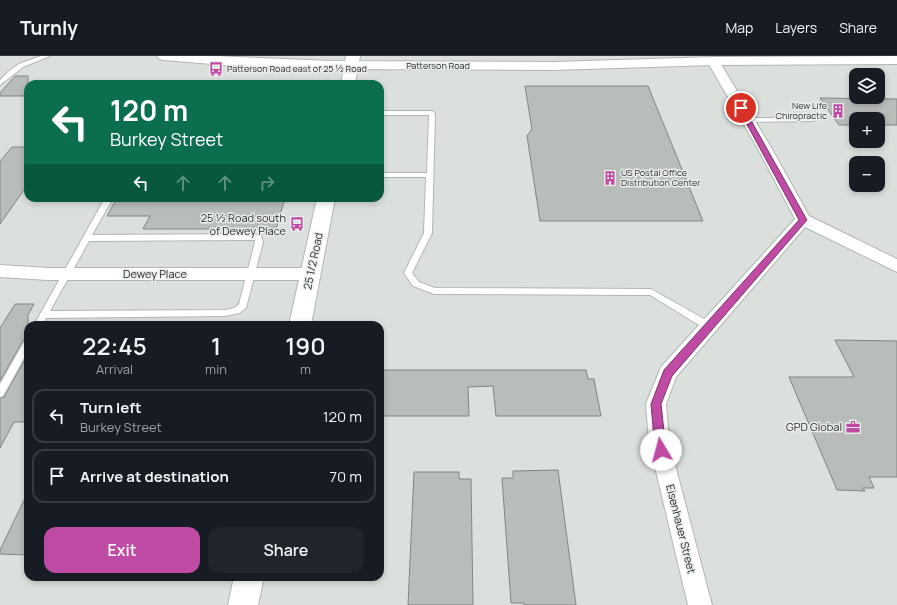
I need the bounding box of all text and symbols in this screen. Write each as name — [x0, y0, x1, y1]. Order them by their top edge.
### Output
text: Turnly — [20, 15, 78, 41]
text: Map — [725, 18, 753, 37]
text: Layers — [775, 18, 817, 37]
text: Share — [839, 18, 877, 37]
street label: Patterson Road — [406, 59, 470, 72]
bus stop icon: Patterson Road east of 25 ½ Road — [208, 61, 224, 77]
place label: Patterson Road east of 25 ½ Road — [227, 62, 367, 75]
map controls — [849, 68, 885, 192]
button: layers — [849, 68, 885, 104]
text: 120 m — [110, 91, 188, 129]
pin — [724, 91, 758, 125]
icon: left — [44, 96, 96, 148]
icon: arrive — [730, 97, 752, 119]
place label: New Life Chiropractic — [776, 99, 827, 122]
building icon: New Life Chiropractic — [830, 103, 846, 119]
button: + — [849, 112, 885, 148]
text: Burkey Street — [110, 127, 223, 151]
button: − — [849, 156, 885, 192]
place label: US Postal Office Distribution Center — [621, 166, 701, 189]
building icon: US Postal Office Distribution Center — [602, 170, 618, 186]
icon: left — [130, 172, 152, 194]
icon: ahead — [172, 172, 194, 194]
icon: ahead — [214, 172, 236, 194]
icon: right — [256, 172, 278, 194]
place label: 25 ½ Road south of Dewey Place — [201, 210, 287, 238]
bus stop icon: 25 ½ Road south of Dewey Place — [289, 216, 305, 232]
street label: 25 1/2 Road — [299, 231, 326, 291]
street label: Dewey Place — [123, 266, 187, 281]
text: 22:45 — [82, 329, 147, 362]
text: 1 — [211, 329, 221, 362]
text: 190 — [285, 329, 326, 362]
text: Arrival — [96, 360, 133, 378]
text: min — [205, 360, 227, 378]
text: m — [300, 360, 311, 378]
text: Turn left — [80, 397, 142, 418]
icon: left — [46, 405, 68, 427]
text: 120 m — [323, 406, 362, 427]
text: Burkey Street — [80, 418, 162, 436]
place label: GPD Global — [786, 419, 842, 434]
office icon: GPD Global — [845, 419, 861, 435]
position arrow — [640, 429, 682, 471]
icon: arrive — [46, 465, 68, 487]
text: Arrive at destination — [80, 466, 229, 487]
text: 70 m — [330, 466, 362, 487]
street label: Eisenhauer Street — [663, 483, 700, 575]
button: Exit — [44, 527, 200, 573]
button: Share — [208, 527, 364, 573]

